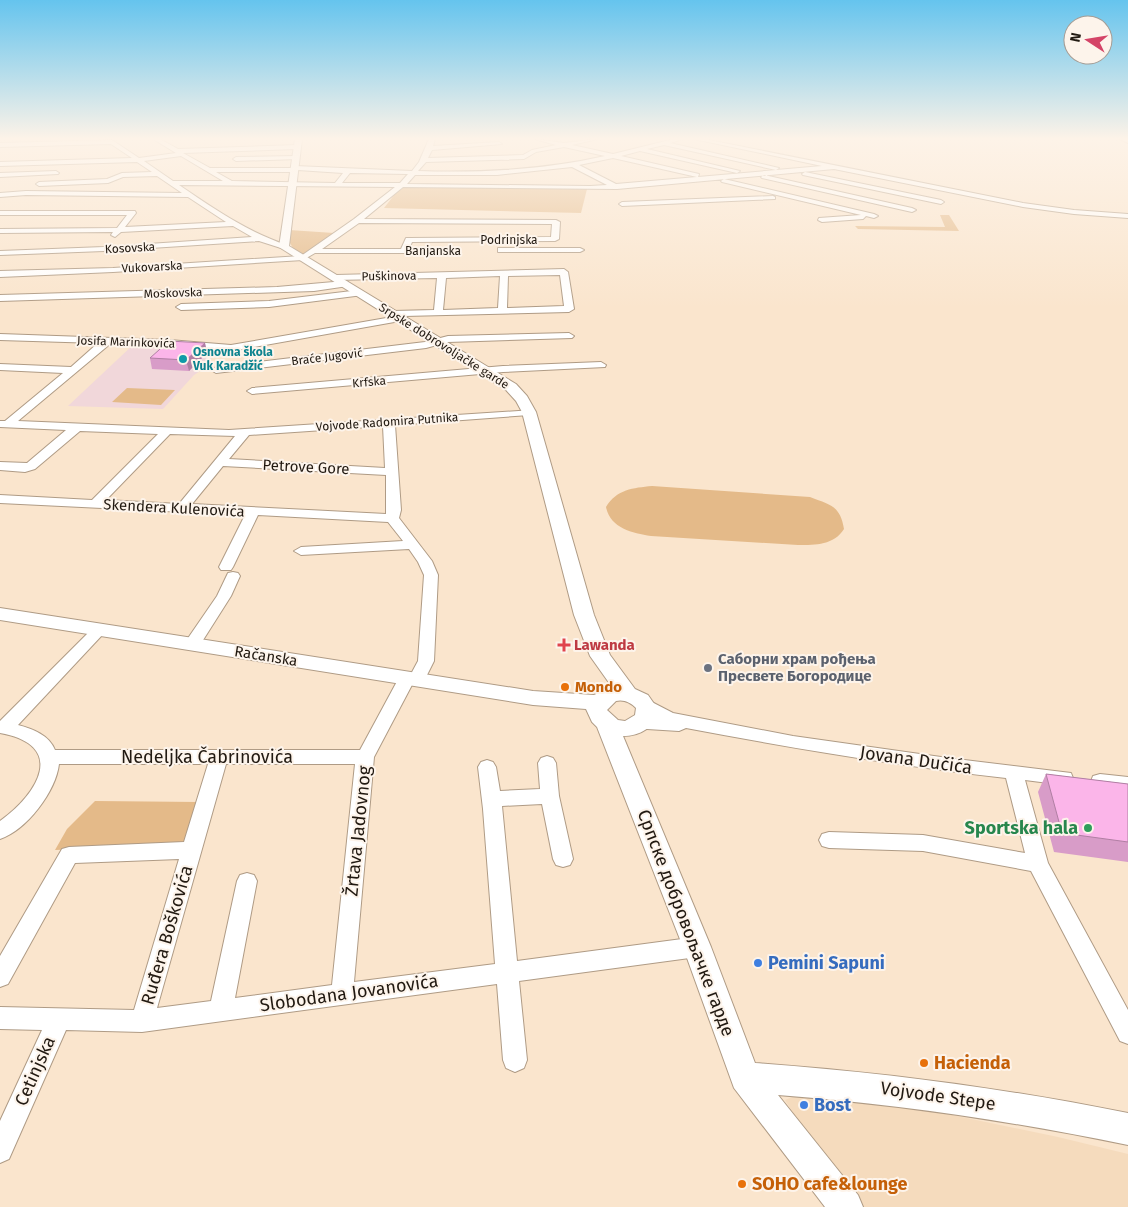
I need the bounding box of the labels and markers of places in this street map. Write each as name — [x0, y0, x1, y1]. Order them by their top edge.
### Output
place label: Osnovna škola Vuk Karadžić — [192, 345, 273, 373]
marker: Osnovna škola Vuk Karadžić — [177, 353, 189, 365]
place label: Lawanda — [574, 636, 635, 654]
marker: Lawanda — [558, 639, 570, 651]
place label: Саборни храм рођења Пресвете Богородице — [718, 650, 876, 685]
marker: Саборни храм рођења Пресвете Богородице — [702, 662, 714, 674]
place label: Mondo — [575, 678, 622, 696]
marker: Mondo — [559, 681, 571, 693]
place label: Sportska hala — [965, 817, 1078, 839]
marker: Sportska hala — [1082, 822, 1094, 834]
place label: Pemini Sapuni — [768, 952, 885, 974]
marker: Pemini Sapuni — [752, 957, 764, 969]
place label: Hacienda — [934, 1052, 1011, 1074]
marker: Hacienda — [918, 1057, 930, 1069]
place label: Bost — [814, 1094, 852, 1116]
marker: Bost — [798, 1099, 810, 1111]
place label: SOHO cafe&lounge — [752, 1173, 908, 1195]
marker: SOHO cafe&lounge — [736, 1178, 748, 1190]

